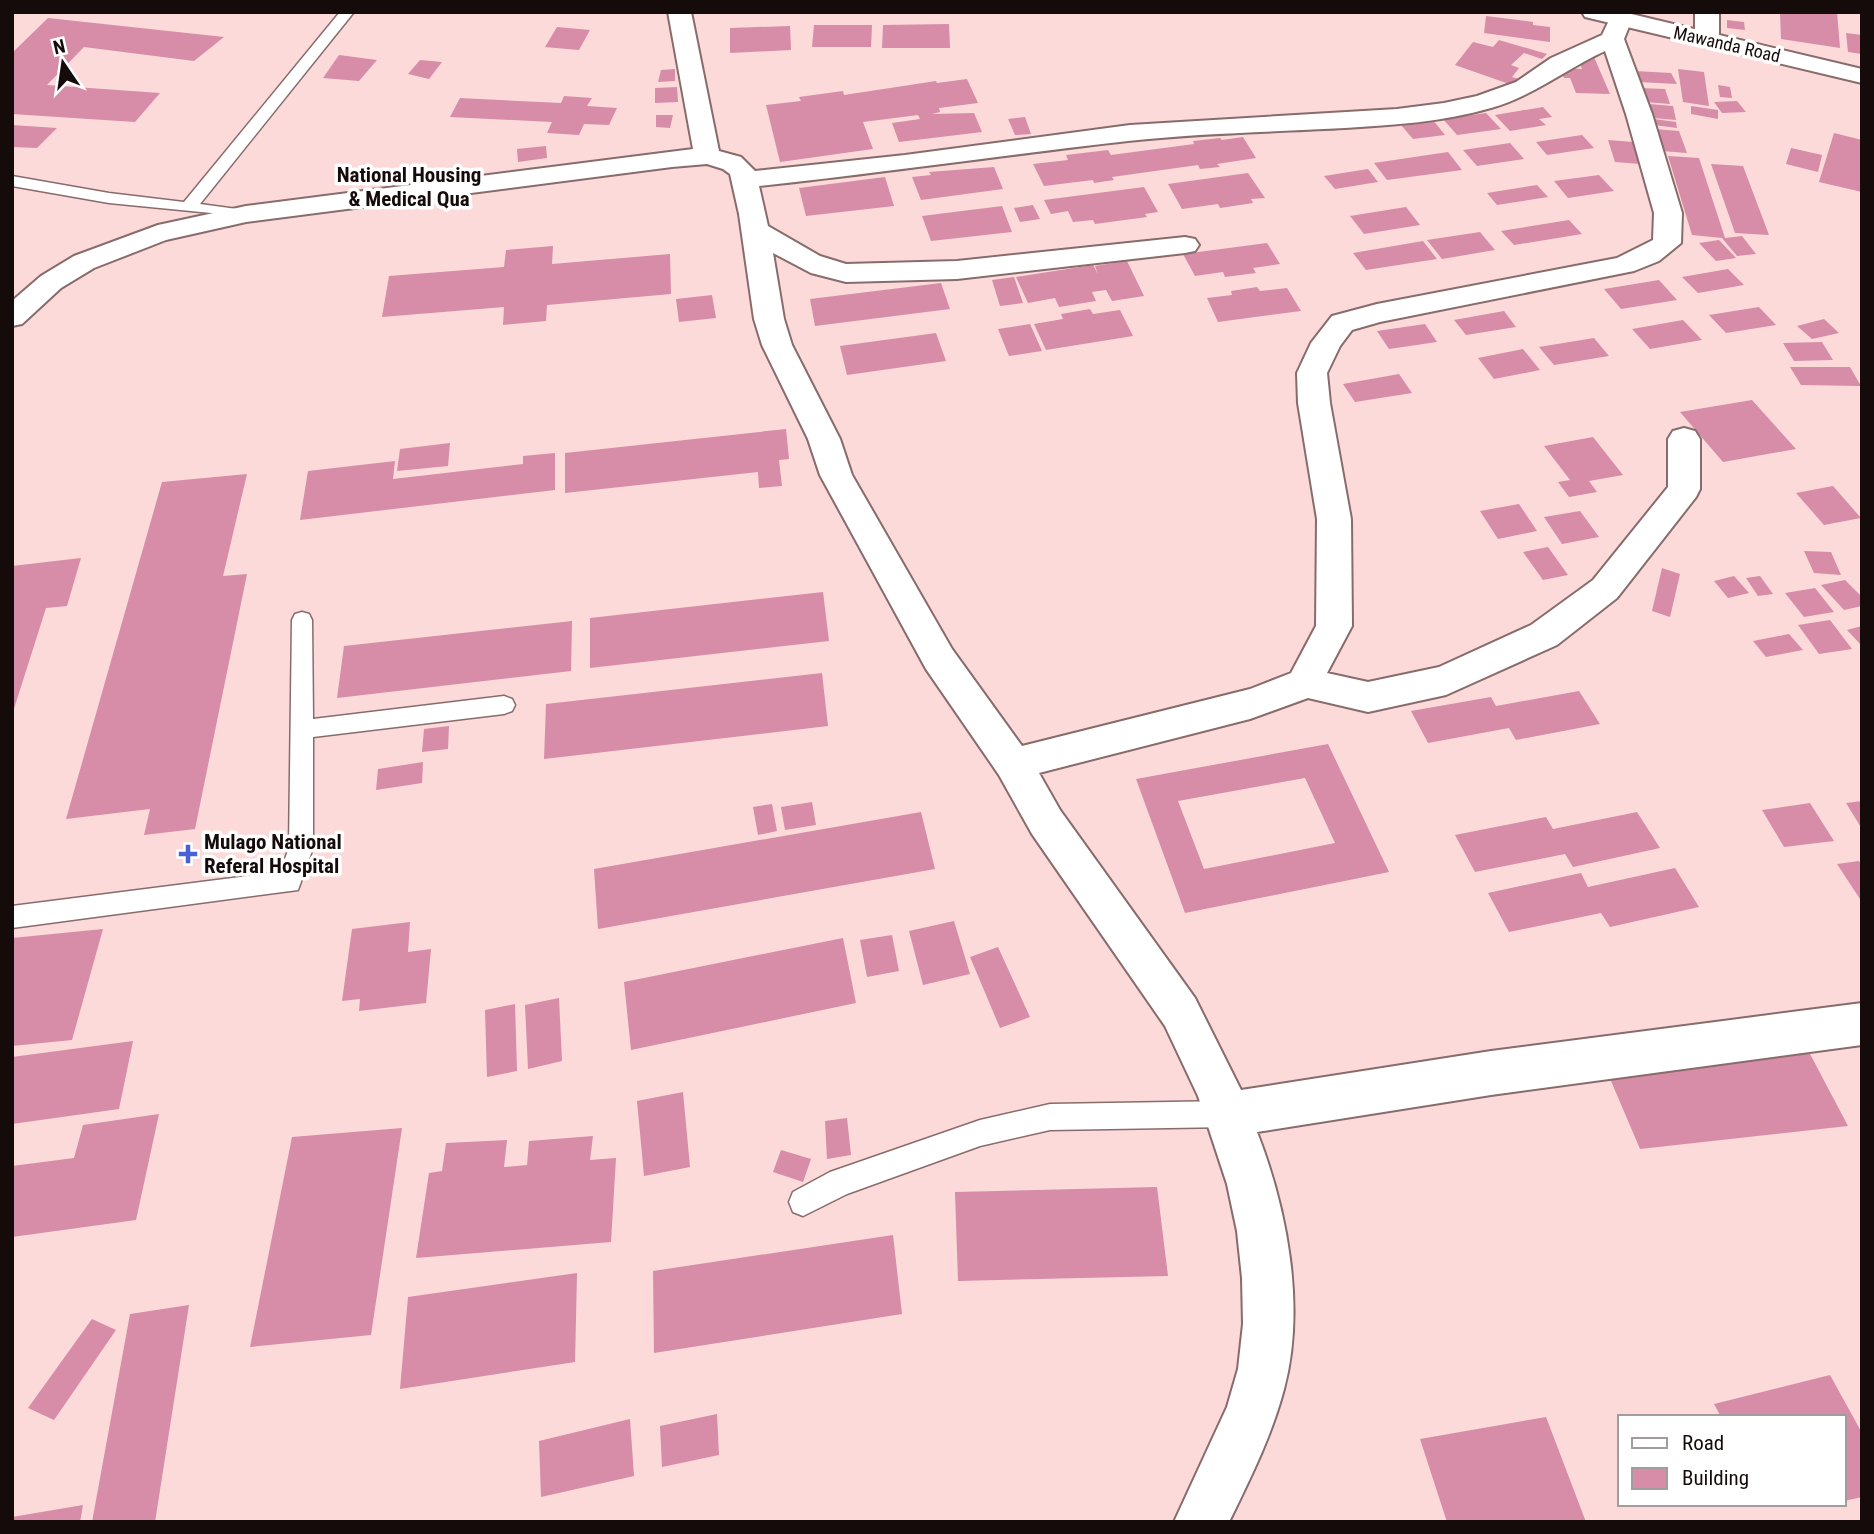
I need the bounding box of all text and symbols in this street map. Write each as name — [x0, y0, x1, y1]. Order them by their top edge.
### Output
street label: Mawanda Road — [1671, 21, 1783, 67]
north arrow — [28, 28, 98, 98]
text: N — [51, 34, 68, 59]
district label: National Housing & Medical Qua — [337, 163, 481, 211]
place label: Mulago National Referal Hospital — [204, 830, 342, 878]
marker: Mulago National Referal Hospital — [178, 844, 198, 864]
legend — [1618, 1415, 1846, 1506]
text: Road — [1682, 1431, 1724, 1455]
text: Building — [1682, 1466, 1749, 1490]

